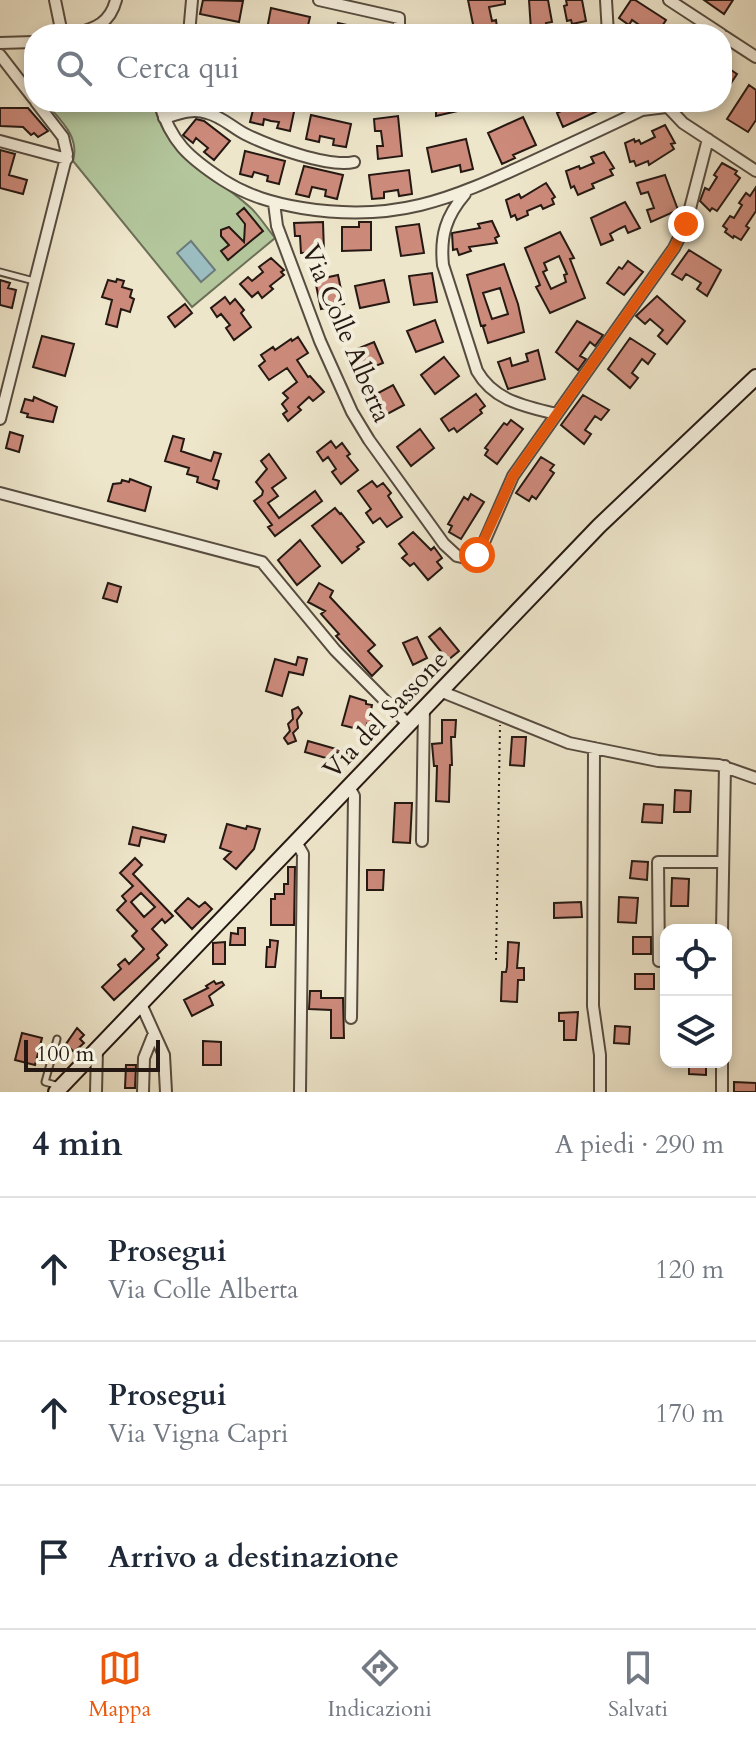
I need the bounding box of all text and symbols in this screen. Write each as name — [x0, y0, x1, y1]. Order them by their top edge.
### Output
search box — [24, 24, 732, 112]
icon: search — [52, 46, 96, 90]
text: Cerca qui — [116, 48, 239, 89]
route end — [668, 206, 704, 242]
street label: Via Colle Alberta — [293, 239, 400, 428]
route start — [459, 537, 495, 573]
street label: Via del Sassone — [315, 642, 456, 786]
map controls — [660, 924, 732, 1068]
button: locate — [660, 924, 732, 996]
button: layers — [660, 996, 732, 1068]
scale bar — [24, 1036, 160, 1072]
text: 100 m — [36, 1039, 94, 1069]
text: 4 min — [32, 1121, 123, 1167]
text: A piedi · 290 m — [555, 1127, 724, 1162]
text: Prosegui — [108, 1231, 227, 1272]
icon: ahead — [32, 1247, 76, 1291]
text: 120 m — [655, 1252, 724, 1287]
text: Via Colle Alberta — [108, 1272, 298, 1307]
text: Prosegui — [108, 1375, 227, 1416]
icon: ahead — [32, 1391, 76, 1435]
text: 170 m — [655, 1396, 724, 1431]
text: Via Vigna Capri — [108, 1416, 288, 1451]
icon: arrive — [32, 1535, 76, 1579]
text: Arrivo a destinazione — [108, 1537, 399, 1578]
tab: Mappa — [88, 1646, 151, 1724]
tab: Indicazioni — [328, 1646, 432, 1724]
tab: Salvati — [608, 1646, 668, 1724]

